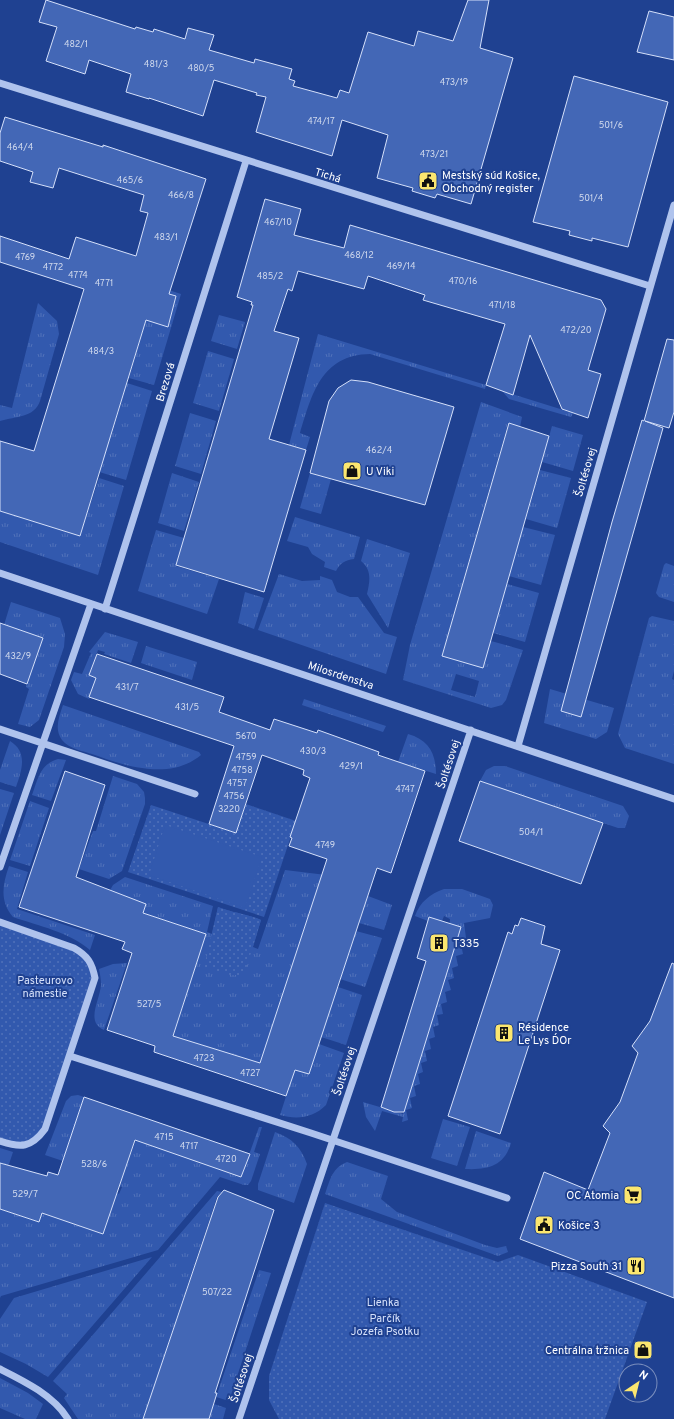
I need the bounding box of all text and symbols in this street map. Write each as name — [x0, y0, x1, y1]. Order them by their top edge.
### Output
house number: 482/1 — [64, 39, 88, 50]
house number: 481/3 — [144, 59, 168, 70]
house number: 480/5 — [188, 63, 214, 74]
house number: 473/19 — [440, 77, 468, 88]
house number: 474/17 — [307, 116, 335, 127]
house number: 501/6 — [599, 120, 623, 131]
house number: 464/4 — [7, 142, 34, 153]
house number: 473/21 — [420, 149, 448, 160]
street label: Tichá — [313, 165, 343, 187]
place label: Mestský súd Košice, Obchodný register — [442, 169, 541, 196]
public building icon: Mestský súd Košice, Obchodný register — [417, 170, 439, 192]
house number: 465/6 — [117, 175, 143, 186]
house number: 466/8 — [168, 190, 194, 201]
house number: 501/4 — [579, 193, 604, 204]
house number: 467/10 — [264, 217, 292, 228]
house number: 483/1 — [154, 232, 178, 243]
house number: 468/12 — [344, 250, 374, 261]
house number: 4769 — [15, 252, 35, 263]
house number: 469/14 — [386, 261, 416, 272]
house number: 4772 — [43, 262, 63, 273]
house number: 4774 — [68, 270, 88, 281]
house number: 485/2 — [257, 271, 283, 282]
house number: 470/16 — [449, 276, 477, 287]
house number: 4771 — [95, 278, 113, 289]
house number: 471/18 — [489, 300, 515, 311]
house number: 472/20 — [560, 325, 592, 336]
house number: 484/3 — [88, 346, 114, 357]
street label: Brezová — [153, 361, 179, 403]
house number: 462/4 — [366, 445, 393, 456]
street label: Šoltésovej — [571, 446, 600, 499]
shop icon: U Viki — [341, 460, 363, 482]
place label: U Viki — [366, 465, 394, 479]
house number: 432/9 — [5, 651, 31, 662]
street label: Milosrdenstva — [306, 659, 376, 693]
house number: 431/7 — [115, 682, 139, 693]
house number: 431/5 — [175, 702, 199, 713]
house number: 5670 — [236, 731, 257, 742]
street label: Šoltésovej — [433, 738, 463, 791]
house number: 430/3 — [300, 746, 326, 757]
house number: 4759 — [235, 752, 257, 763]
house number: 429/1 — [339, 761, 363, 772]
house number: 4758 — [231, 765, 253, 776]
house number: 4757 — [227, 778, 247, 789]
house number: 4747 — [395, 784, 415, 795]
house number: 4756 — [223, 791, 245, 802]
house number: 3220 — [218, 804, 240, 815]
house number: 504/1 — [519, 827, 543, 838]
house number: 4749 — [315, 840, 335, 851]
building icon: T335 — [428, 932, 450, 954]
place label: T335 — [453, 937, 479, 951]
park label: Pasteurovo námestie — [17, 974, 73, 1001]
house number: 527/5 — [137, 999, 161, 1010]
place label: Résidence Le Lys D´Or — [518, 1021, 572, 1048]
building icon: Résidence Le Lys D´Or — [493, 1022, 515, 1044]
street label: Šoltésovej — [329, 1045, 359, 1098]
house number: 4723 — [194, 1053, 215, 1064]
house number: 4727 — [240, 1068, 260, 1079]
house number: 4715 — [154, 1132, 174, 1143]
house number: 4717 — [180, 1141, 198, 1152]
house number: 4720 — [215, 1154, 237, 1165]
house number: 528/6 — [81, 1159, 107, 1170]
supermarket icon: OC Atomia — [622, 1184, 644, 1206]
house number: 529/7 — [12, 1189, 38, 1200]
place label: OC Atomia — [566, 1189, 619, 1203]
public building icon: Košice 3 — [533, 1214, 555, 1236]
place label: Košice 3 — [558, 1219, 600, 1233]
restaurant icon: Pizza South 31 — [625, 1255, 647, 1277]
place label: Pizza South 31 — [551, 1260, 622, 1274]
house number: 507/22 — [202, 1287, 232, 1298]
park label: Lienka — [367, 1296, 399, 1310]
park label: Parčík Jozefa Psotku — [351, 1312, 419, 1339]
shop icon: Centrálna tržnica — [632, 1339, 654, 1361]
place label: Centrálna tržnica — [545, 1344, 629, 1358]
street label: Šoltésovej — [226, 1352, 256, 1405]
north arrow — [618, 1363, 658, 1403]
text: N — [636, 1368, 650, 1384]

